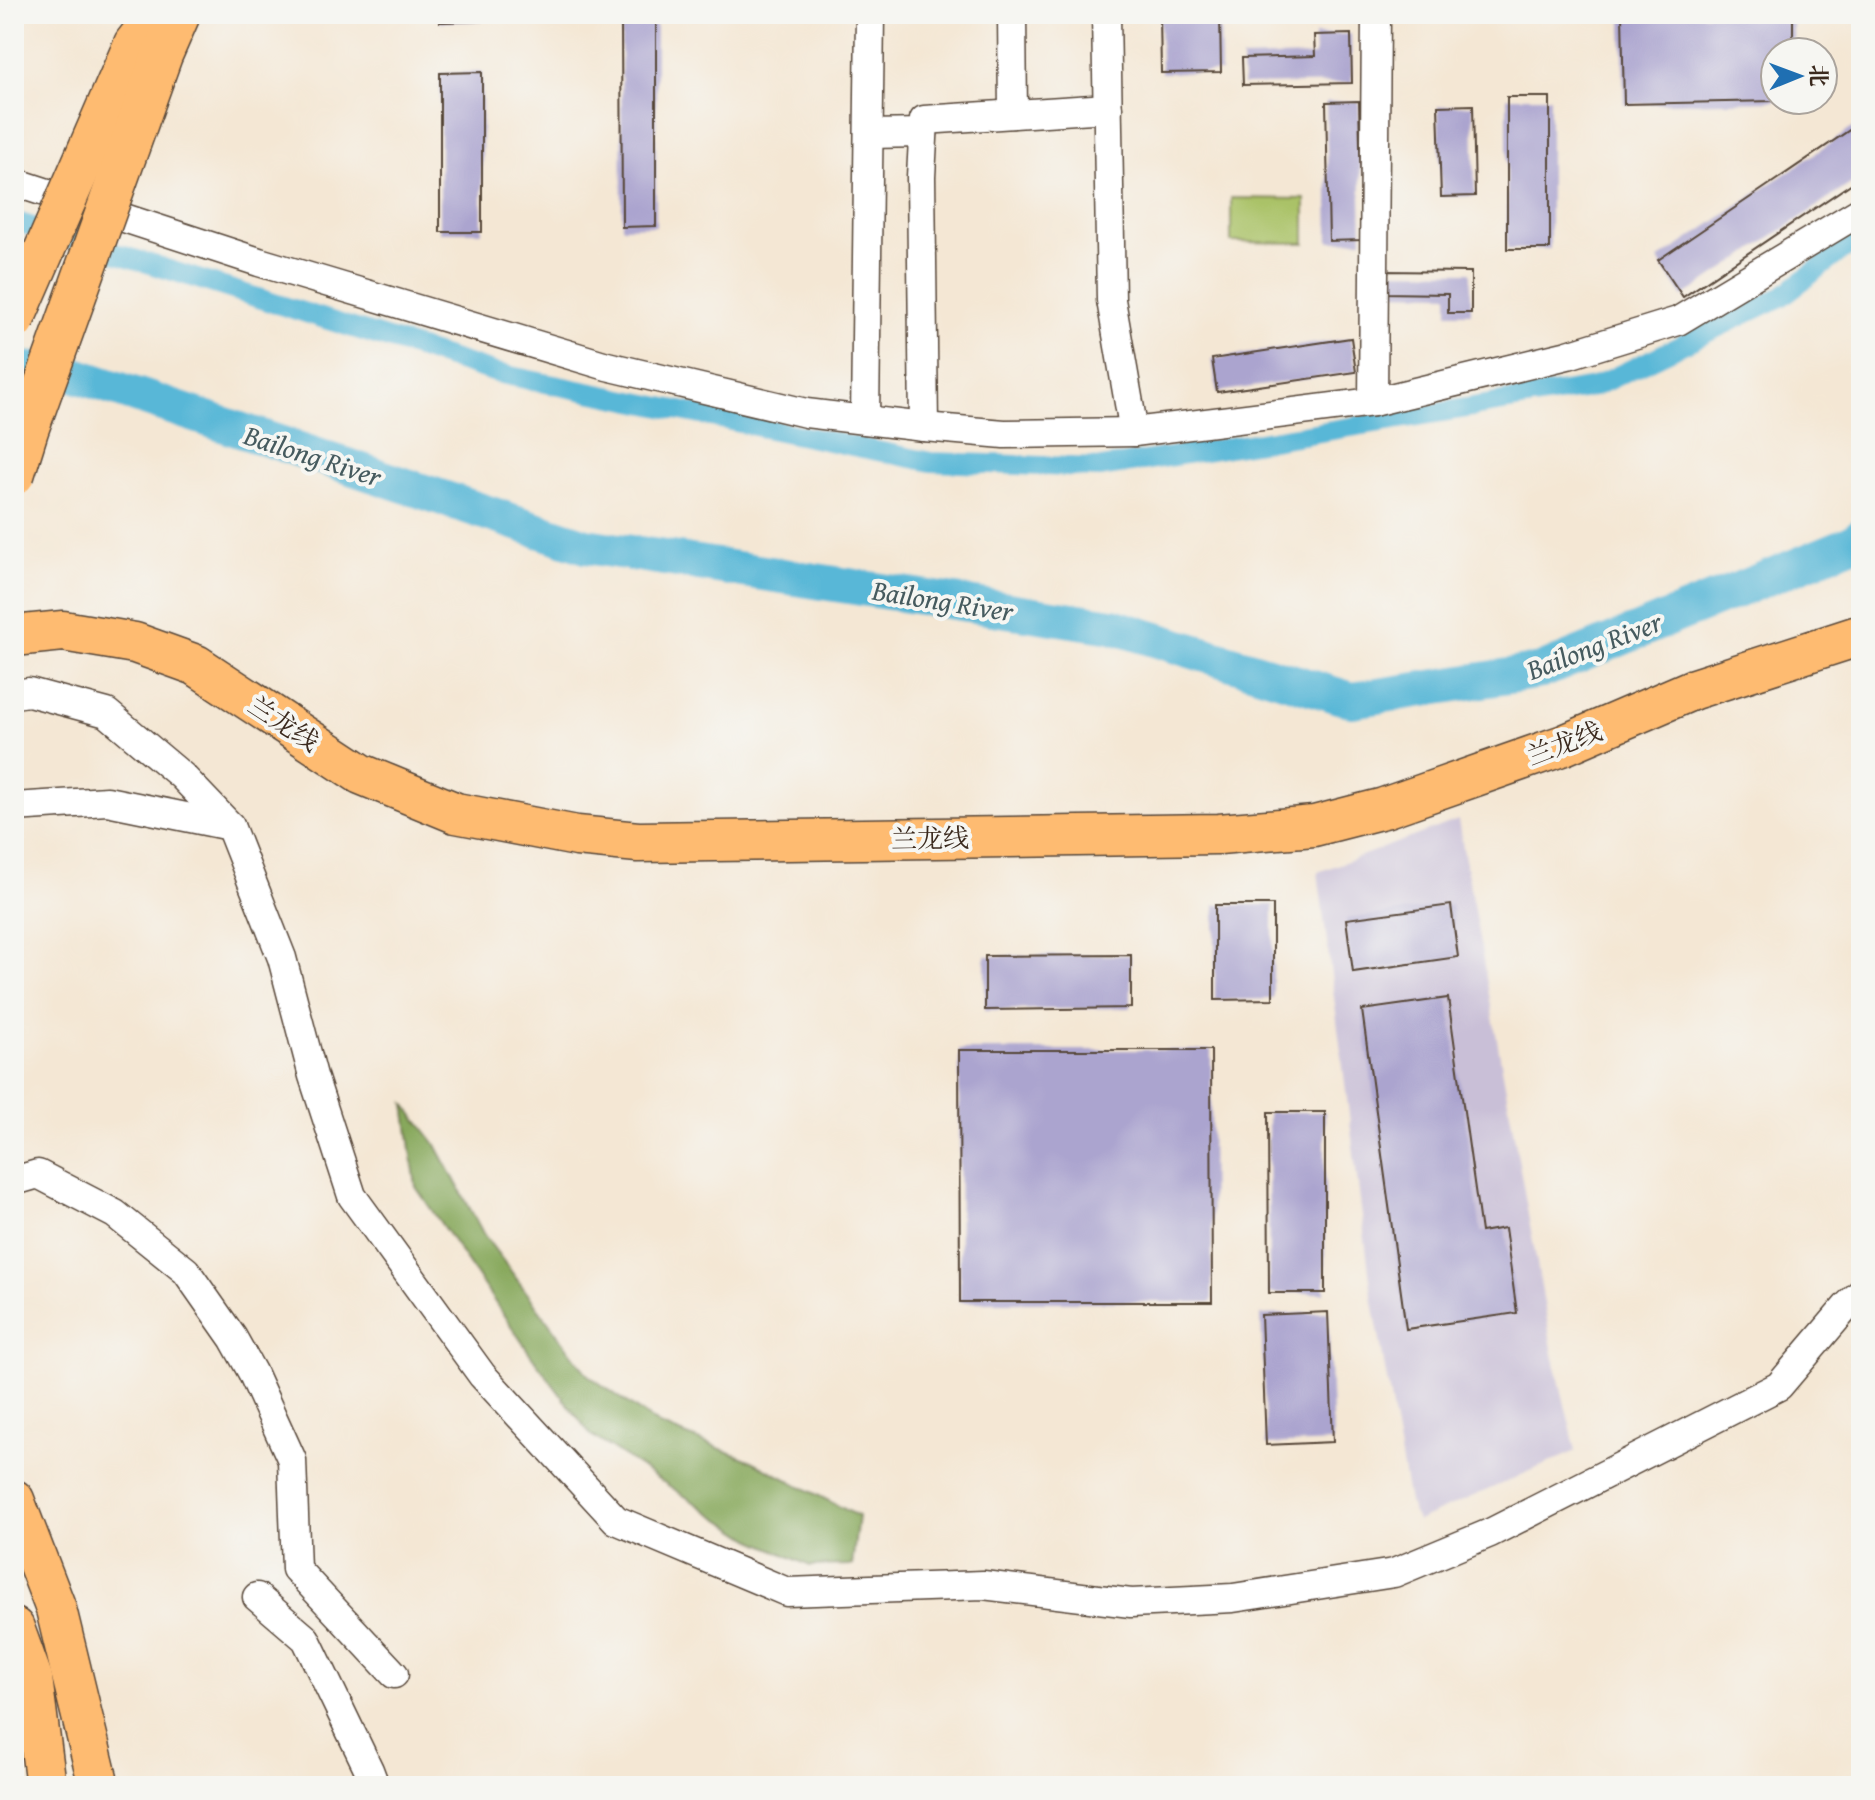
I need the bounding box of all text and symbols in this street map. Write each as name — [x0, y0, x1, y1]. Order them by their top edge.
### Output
north arrow — [1759, 36, 1839, 116]
text: 北 — [1803, 64, 1835, 87]
water label: Bailong River — [238, 413, 388, 497]
water label: Bailong River — [869, 568, 1018, 632]
water label: Bailong River — [1519, 600, 1669, 690]
street label: 兰龙线 — [241, 685, 327, 761]
street label: 兰龙线 — [1521, 711, 1607, 775]
street label: 兰龙线 — [891, 818, 969, 858]

